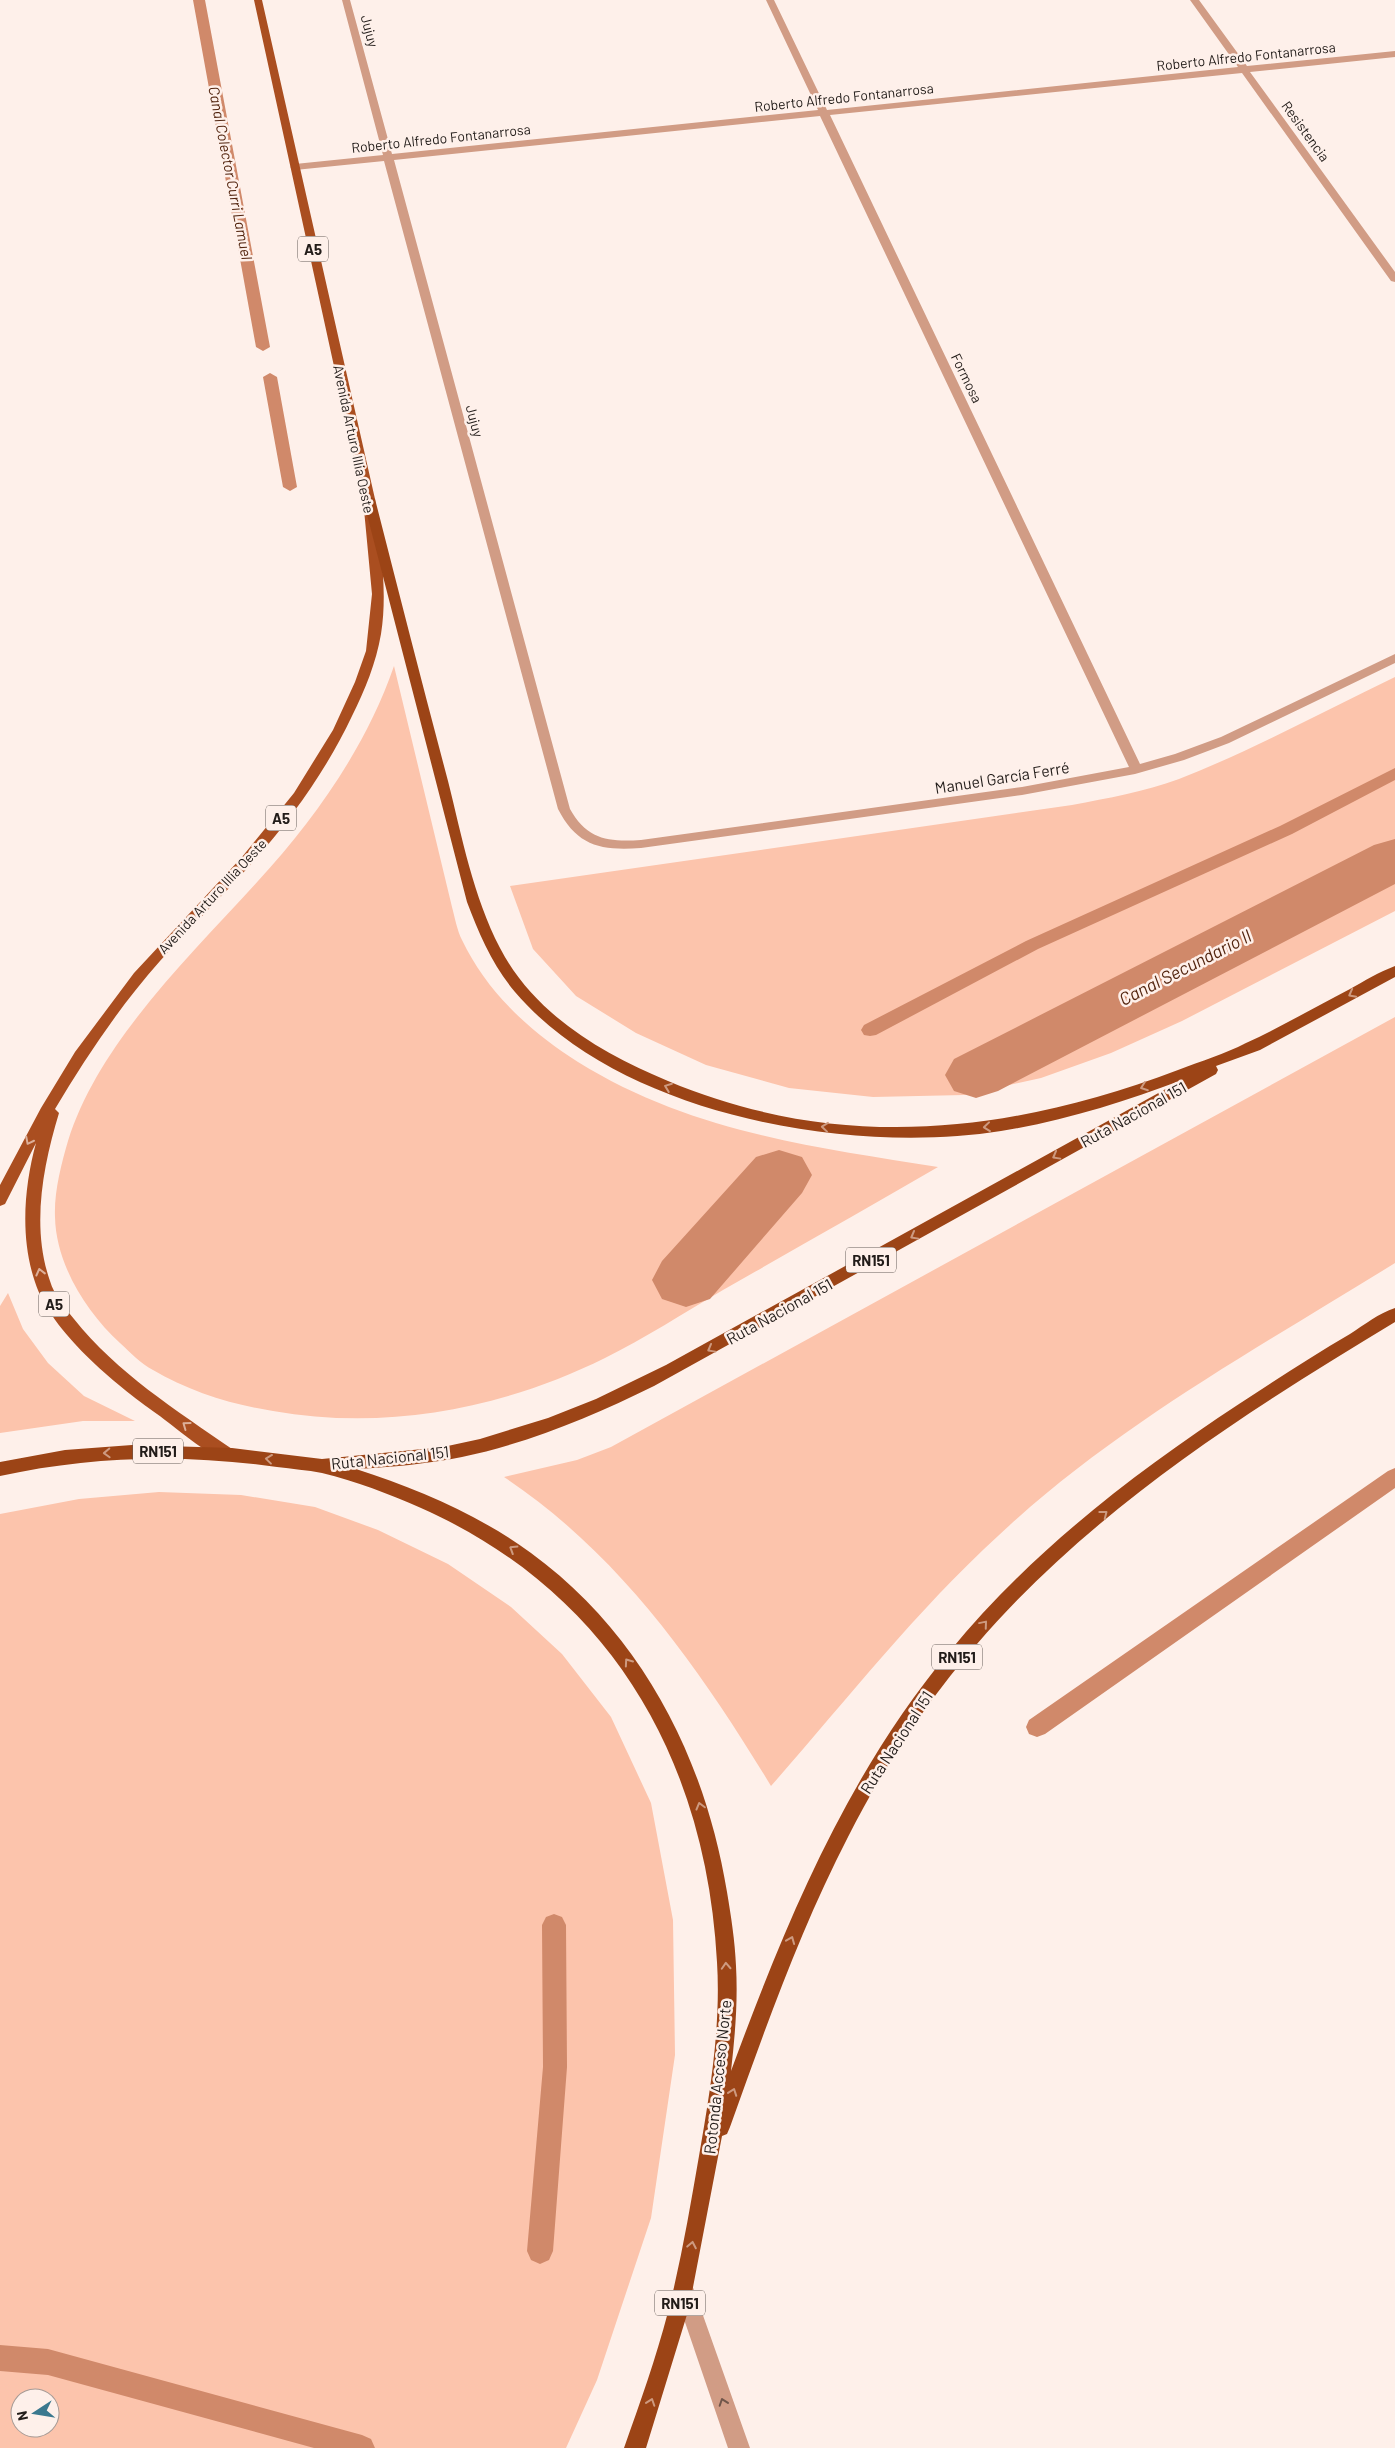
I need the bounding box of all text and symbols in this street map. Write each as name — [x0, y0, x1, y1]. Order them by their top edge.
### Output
street label: Jujuy — [358, 13, 383, 50]
street label: Roberto Alfredo Fontanarrosa — [1156, 38, 1336, 74]
street label: Roberto Alfredo Fontanarrosa — [754, 79, 934, 115]
water label: Canal Colector Curri Lamuel — [205, 85, 257, 262]
street label: Resistencia — [1278, 97, 1334, 165]
street label: Roberto Alfredo Fontanarrosa — [351, 120, 531, 156]
road number: A5 — [298, 236, 328, 262]
street label: Formosa — [948, 350, 986, 406]
street label: Avenida Arturo Illia Oeste — [330, 363, 378, 515]
street label: Jujuy — [463, 403, 488, 440]
street label: Manuel García Ferré — [933, 757, 1071, 797]
road number: A5 — [266, 806, 296, 830]
street label: Avenida Arturo Illia Oeste — [154, 835, 270, 957]
water label: Canal Secundario II — [1115, 924, 1255, 1010]
one-way arrow — [1348, 988, 1357, 998]
street label: Ruta Nacional 151 — [1077, 1077, 1189, 1151]
one-way arrow — [1140, 1081, 1148, 1091]
one-way arrow — [664, 1083, 673, 1094]
one-way arrow — [820, 1122, 828, 1133]
one-way arrow — [982, 1122, 990, 1133]
one-way arrow — [25, 1135, 35, 1144]
one-way arrow — [1053, 1150, 1062, 1160]
one-way arrow — [911, 1229, 920, 1239]
road number: RN151 — [846, 1248, 896, 1272]
one-way arrow — [35, 1268, 46, 1277]
street label: Ruta Nacional 151 — [723, 1274, 835, 1348]
road number: A5 — [39, 1292, 69, 1316]
one-way arrow — [708, 1342, 717, 1352]
one-way arrow — [182, 1422, 192, 1431]
road number: RN151 — [133, 1438, 183, 1464]
street label: Ruta Nacional 151 — [330, 1441, 450, 1473]
one-way arrow — [103, 1448, 111, 1459]
one-way arrow — [265, 1454, 273, 1465]
one-way arrow — [1098, 1511, 1107, 1520]
one-way arrow — [509, 1545, 518, 1555]
one-way arrow — [979, 1621, 988, 1630]
road number: RN151 — [932, 1644, 982, 1670]
one-way arrow — [625, 1658, 634, 1667]
street label: Ruta Nacional 151 — [856, 1687, 936, 1797]
one-way arrow — [695, 1802, 706, 1811]
one-way arrow — [784, 1936, 795, 1945]
one-way arrow — [721, 1962, 732, 1970]
street label: Rotonda Acceso Norte — [699, 1999, 735, 2155]
one-way arrow — [727, 2088, 737, 2097]
one-way arrow — [687, 2241, 697, 2249]
road number: RN151 — [655, 2290, 705, 2316]
north arrow — [10, 2388, 60, 2438]
one-way arrow — [645, 2398, 655, 2407]
one-way arrow — [719, 2398, 729, 2407]
text: N — [13, 2409, 31, 2422]

